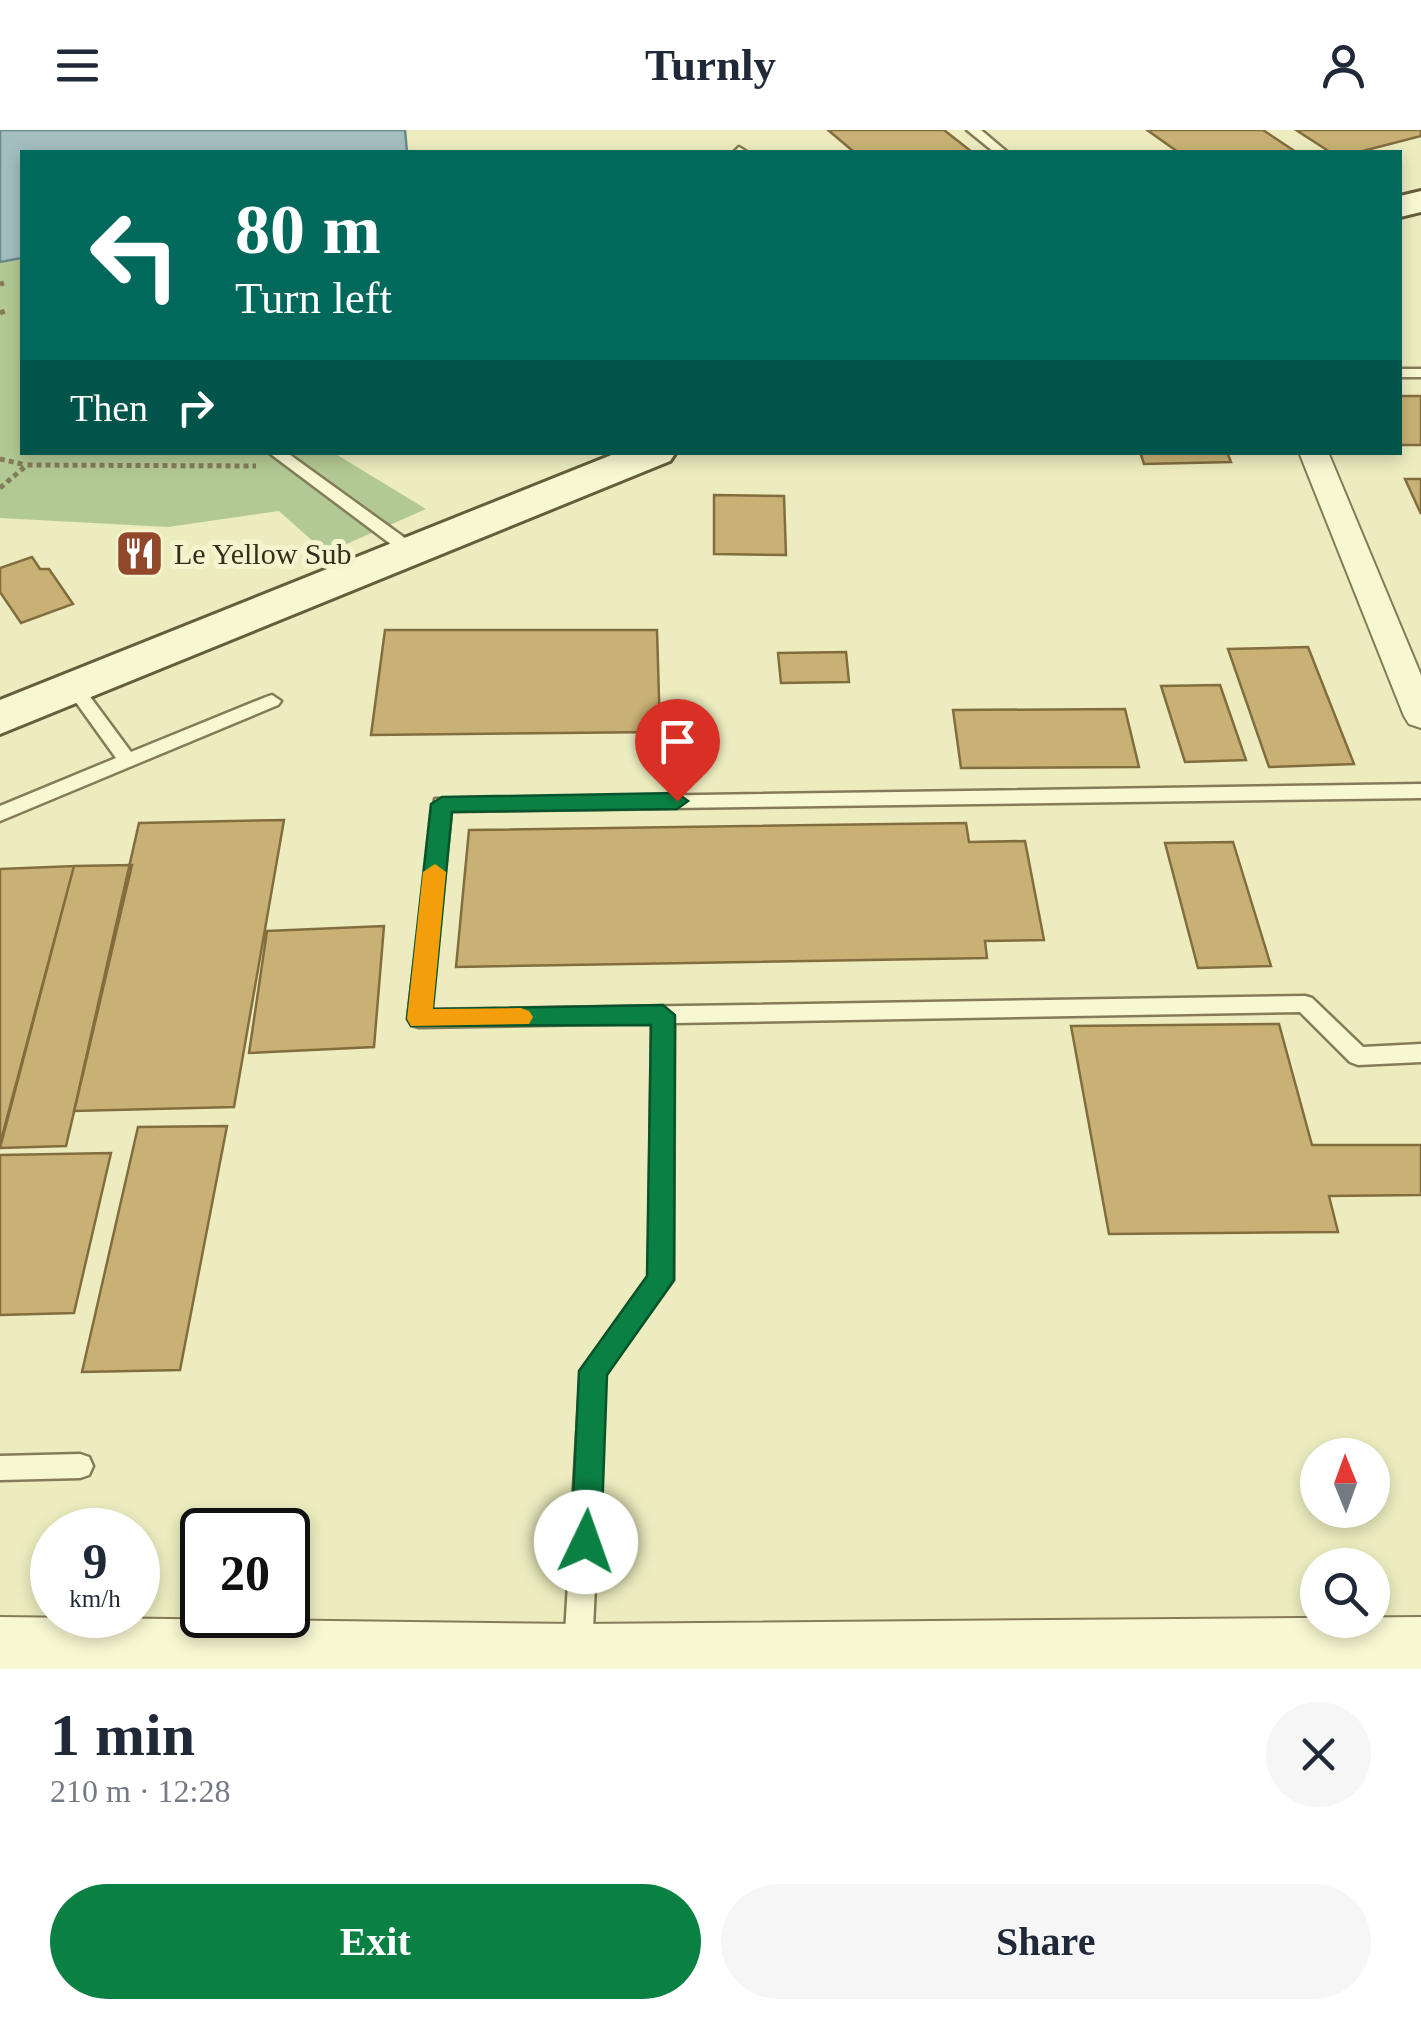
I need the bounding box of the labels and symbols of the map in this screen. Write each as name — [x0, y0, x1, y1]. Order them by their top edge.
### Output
restaurant icon: Le Yellow Sub — [113, 528, 165, 580]
place label: Le Yellow Sub — [174, 537, 352, 570]
pin — [635, 699, 720, 802]
north arrow — [1300, 1438, 1390, 1528]
position arrow — [534, 1490, 638, 1594]
speed limit sign: 20 — [180, 1508, 310, 1638]

